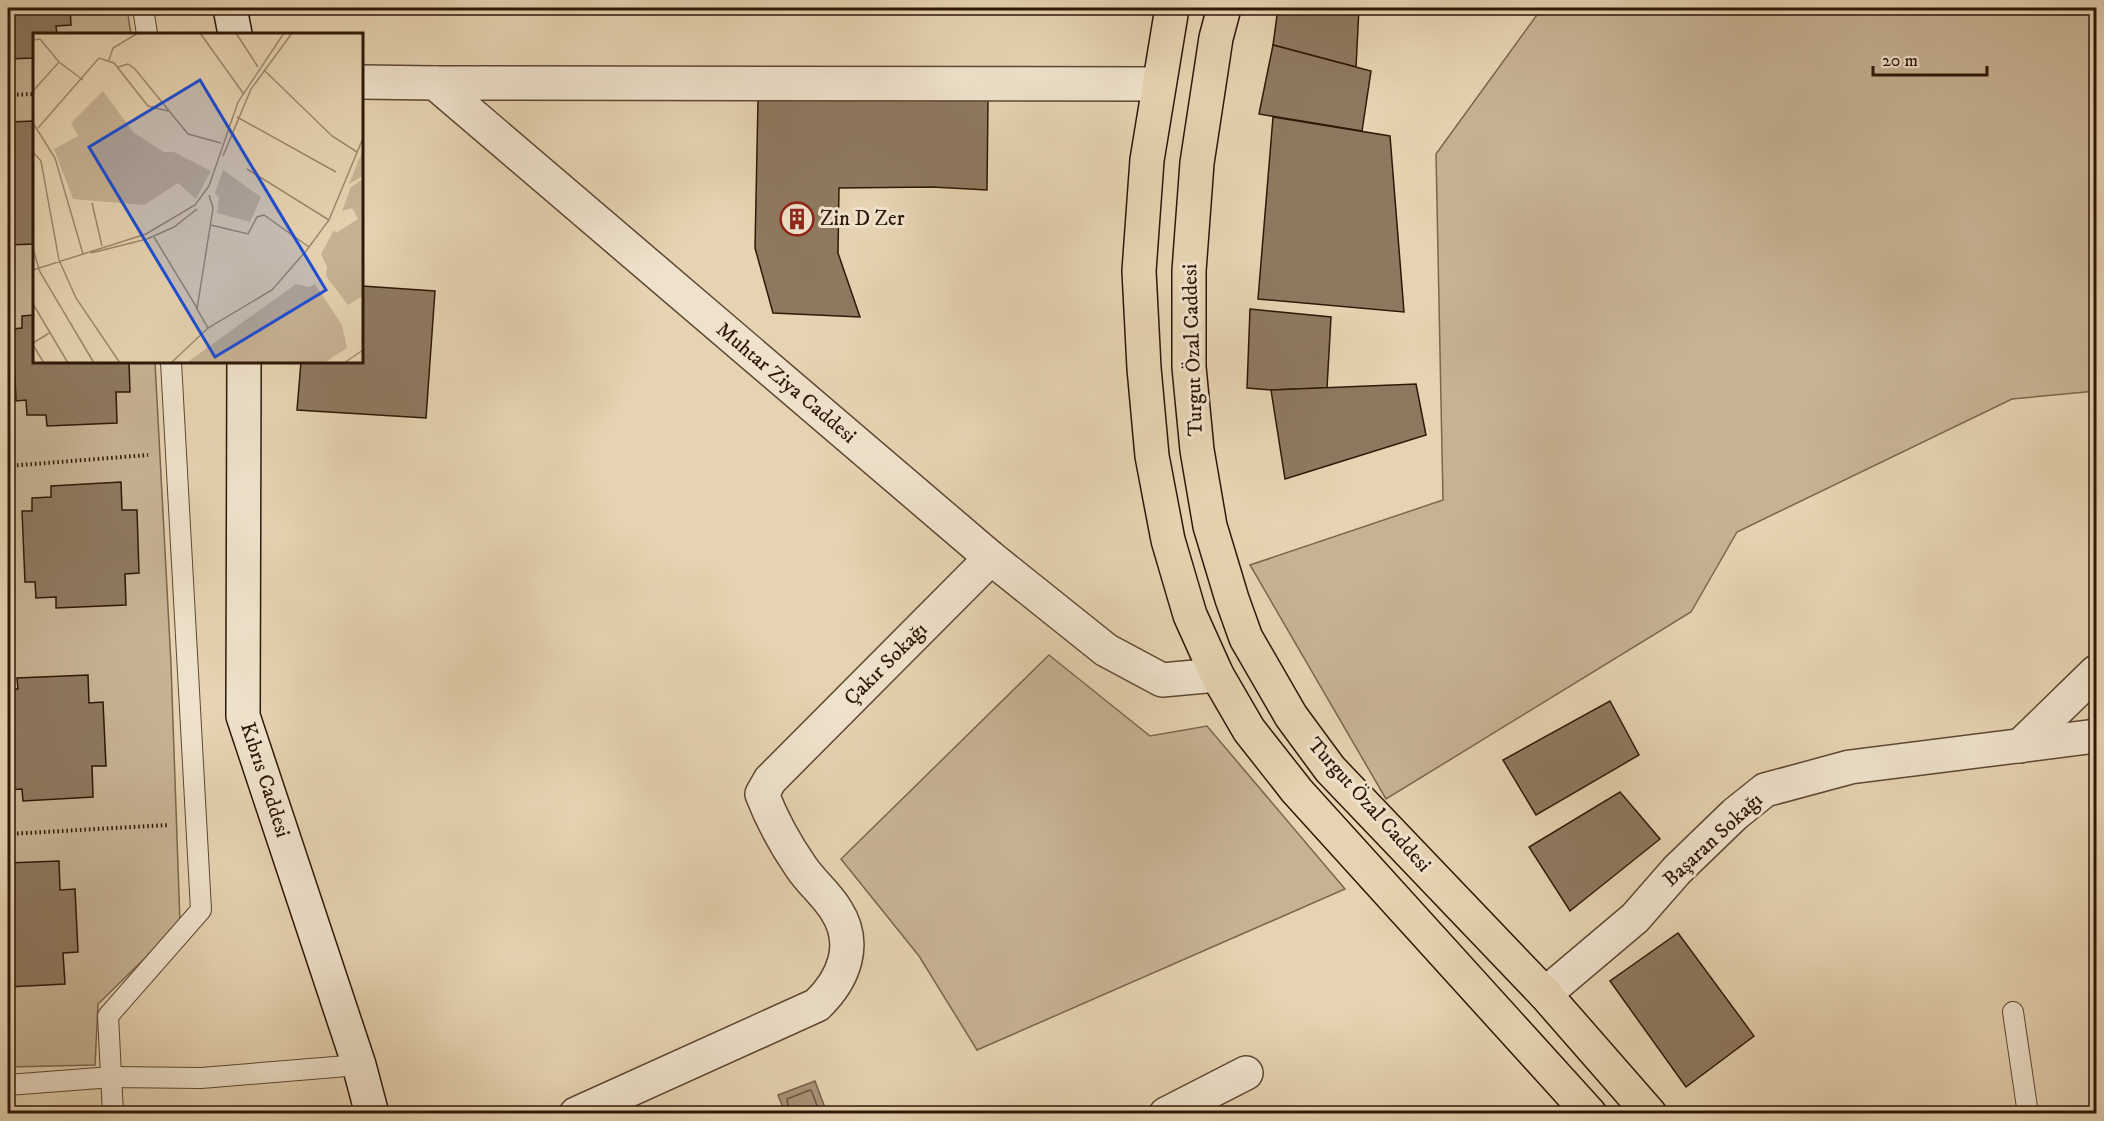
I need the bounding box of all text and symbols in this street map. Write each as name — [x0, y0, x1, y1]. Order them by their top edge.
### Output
inset map — [33, 33, 363, 363]
scale bar — [1873, 39, 1987, 77]
text: 20 m — [1882, 50, 1918, 72]
building icon: Zin D Zer — [779, 201, 815, 237]
place label: Zin D Zer — [820, 206, 905, 232]
street label: Turgut Özal Caddesi — [1176, 263, 1209, 437]
street label: Muhtar Ziya Caddesi — [711, 317, 861, 449]
street label: Çakır Sokağı — [839, 617, 933, 711]
street label: Kıbrıs Caddesi — [234, 719, 296, 841]
street label: Turgut Özal Caddesi — [1302, 732, 1437, 878]
street label: Başaran Sokağı — [1658, 787, 1768, 893]

